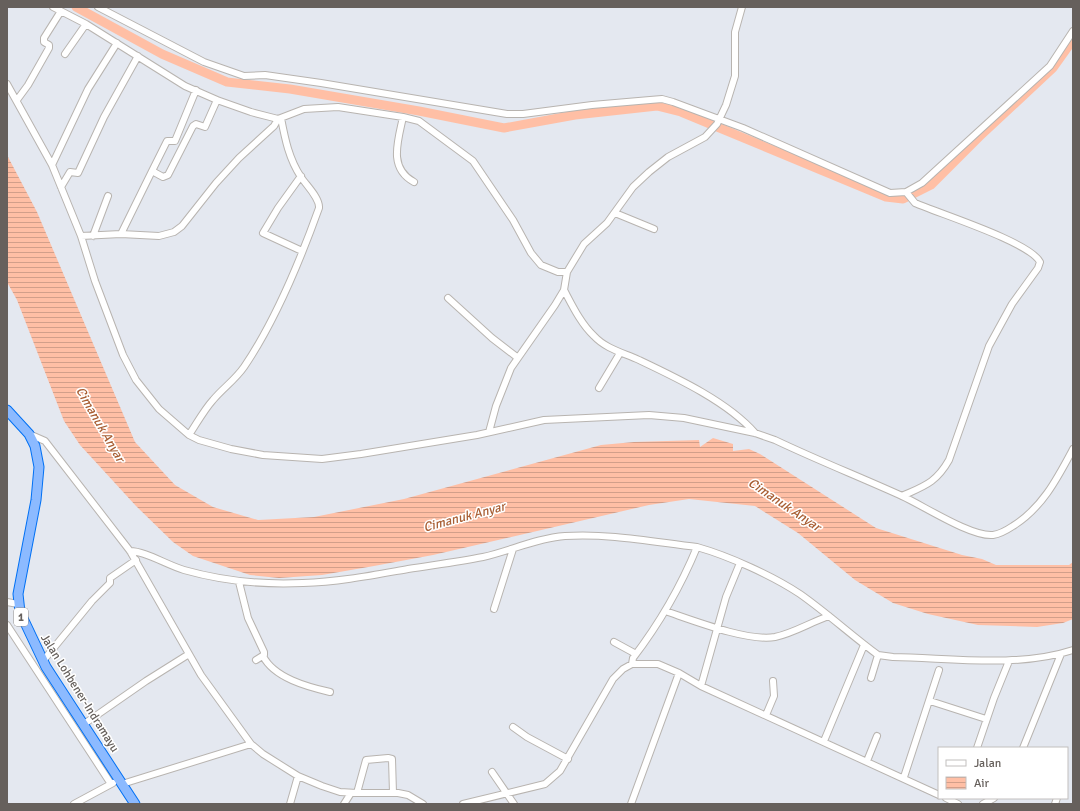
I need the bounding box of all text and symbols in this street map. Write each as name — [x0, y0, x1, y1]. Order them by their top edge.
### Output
water label: Cimanuk Anyar — [72, 384, 129, 467]
water label: Cimanuk Anyar — [745, 475, 826, 536]
water label: Cimanuk Anyar — [422, 498, 509, 536]
road number: 1 — [14, 608, 28, 626]
street label: Jalan Lohbener-Indramayu — [37, 631, 122, 755]
legend — [938, 747, 1068, 799]
text: Jalan — [974, 756, 1001, 771]
text: Air — [974, 776, 990, 791]

